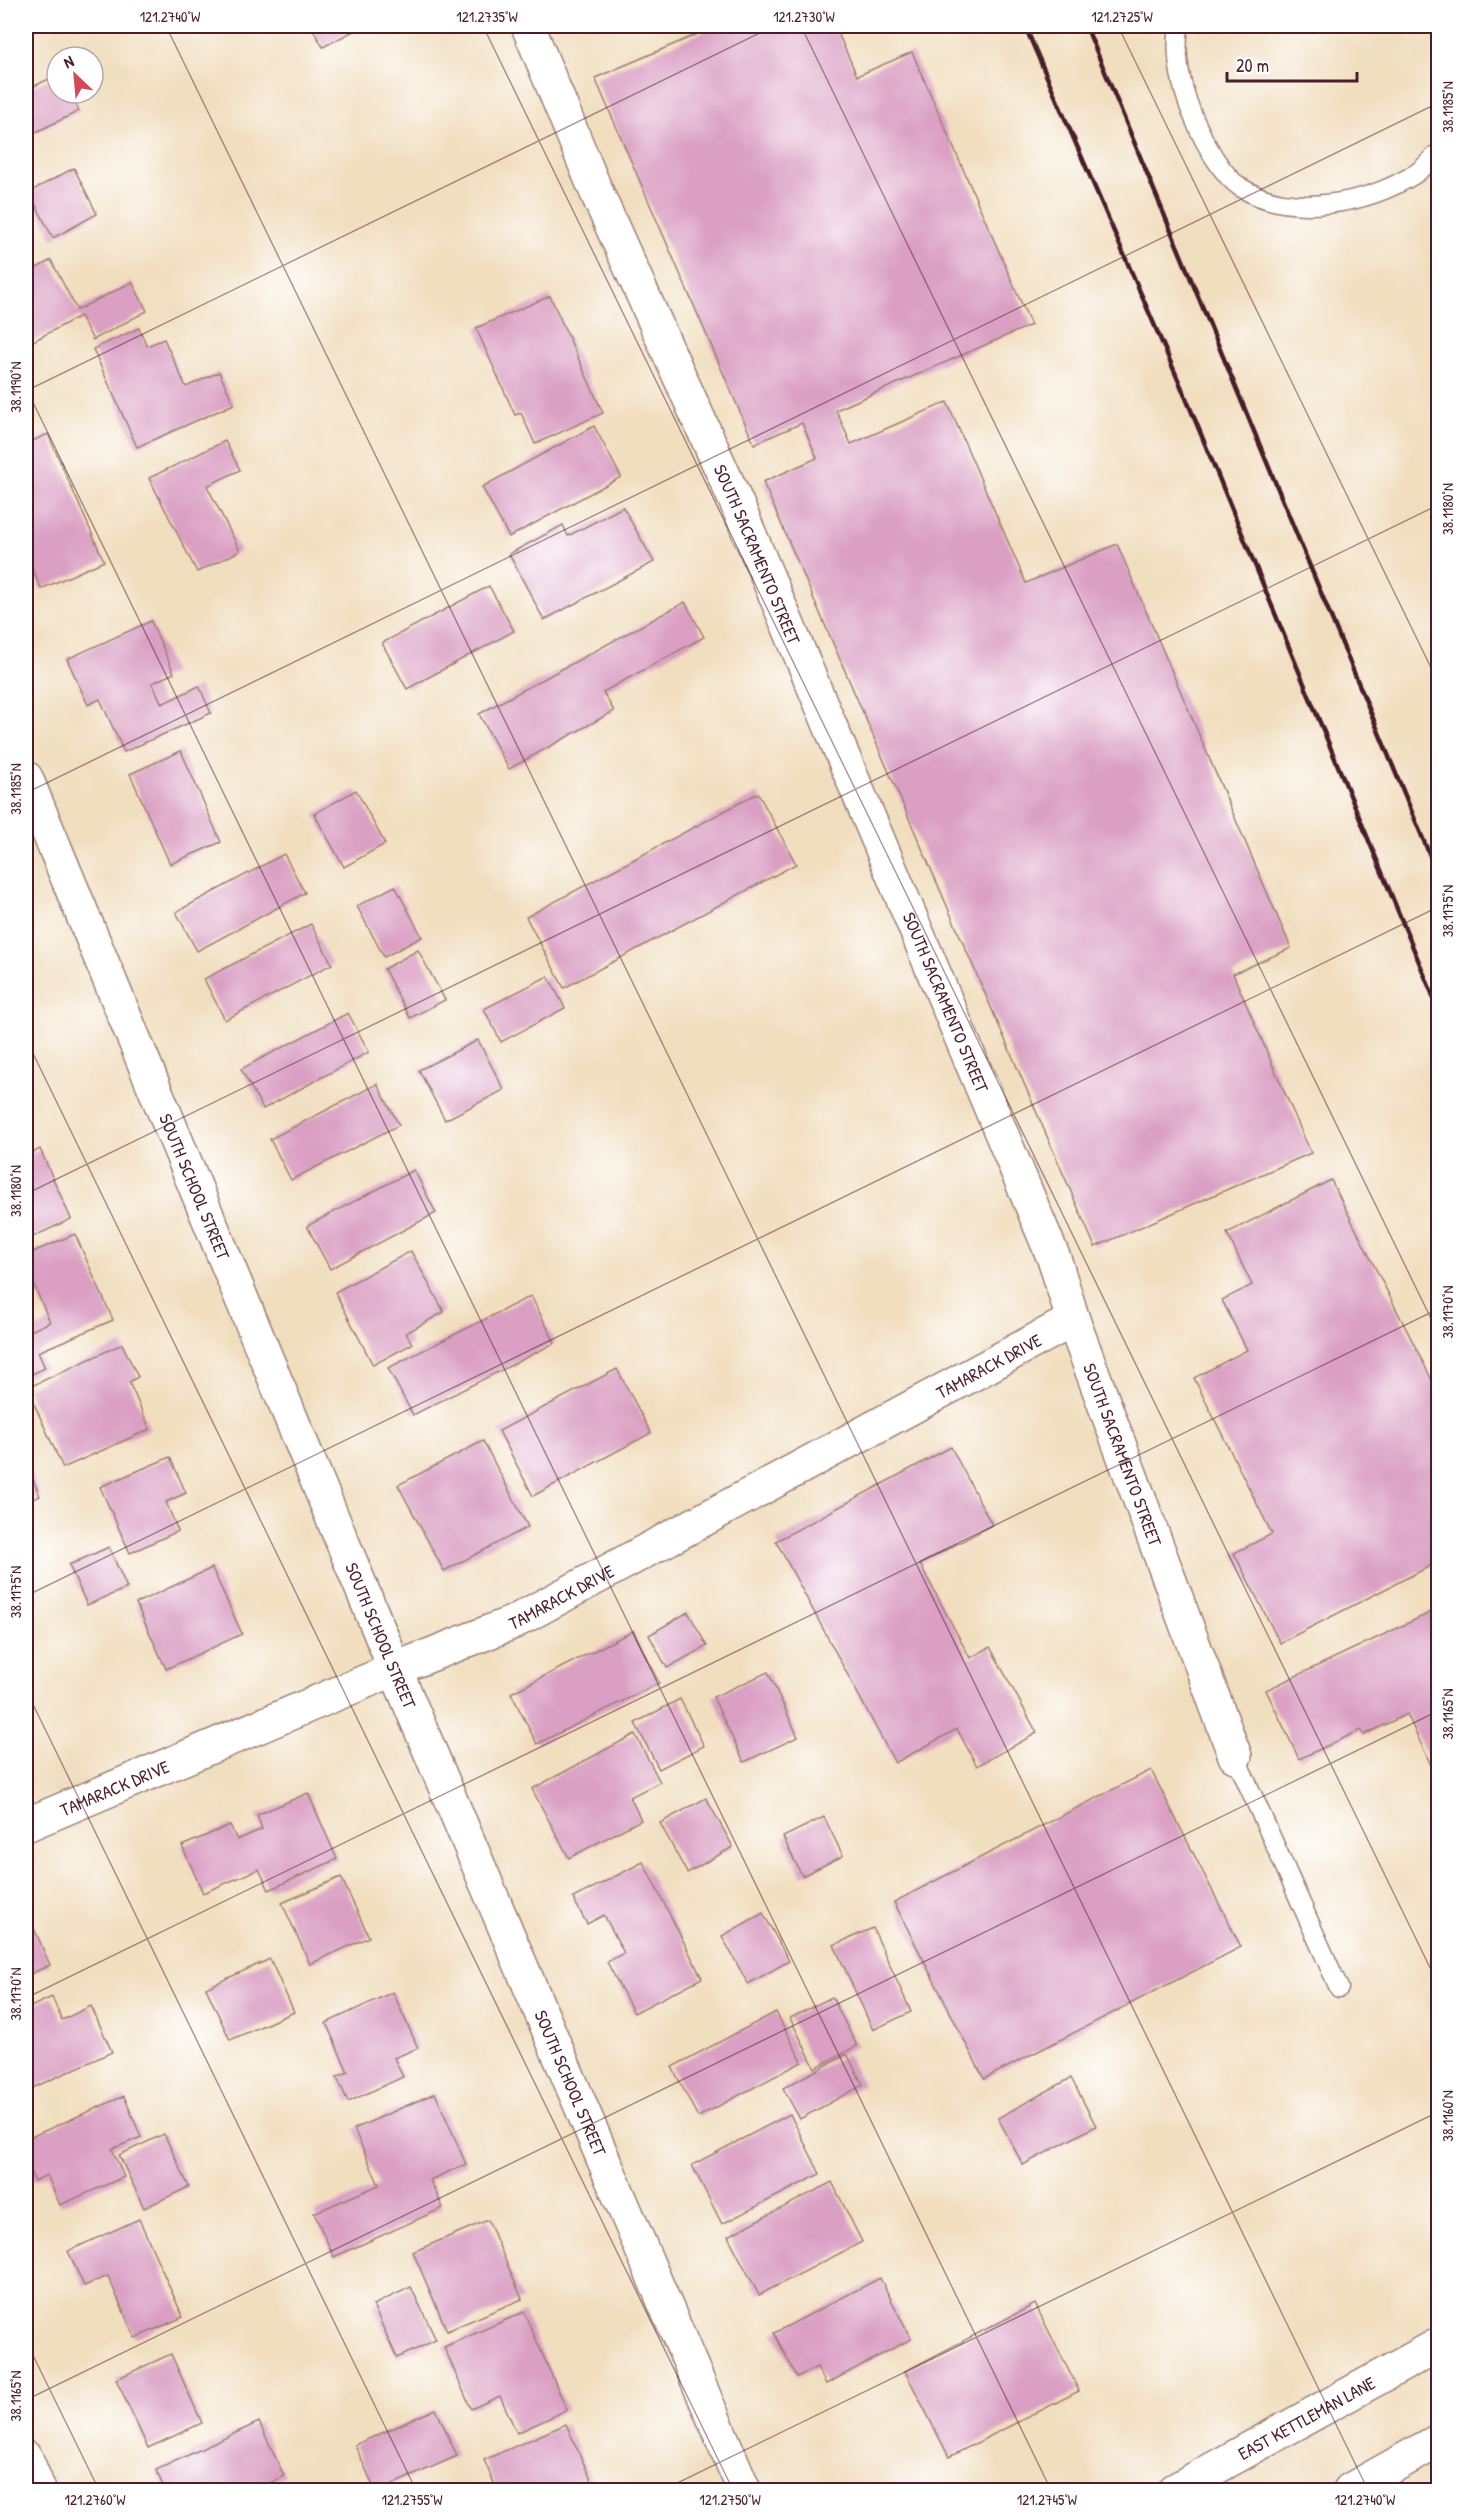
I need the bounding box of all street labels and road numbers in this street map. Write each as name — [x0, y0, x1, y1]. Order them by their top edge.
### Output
street label: SOUTH SACRAMENTO STREET — [708, 460, 807, 648]
street label: SOUTH SACRAMENTO STREET — [897, 908, 995, 1097]
street label: SOUTH SCHOOL STREET — [154, 1110, 237, 1264]
street label: TAMARACK DRIVE — [932, 1327, 1046, 1404]
street label: SOUTH SACRAMENTO STREET — [1078, 1360, 1169, 1550]
street label: TAMARACK DRIVE — [505, 1558, 618, 1635]
street label: SOUTH SCHOOL STREET — [340, 1559, 423, 1713]
street label: TAMARACK DRIVE — [56, 1753, 173, 1822]
street label: SOUTH SCHOOL STREET — [529, 2006, 613, 2160]
street label: EAST KETTLEMAN LANE — [1233, 2370, 1379, 2465]

